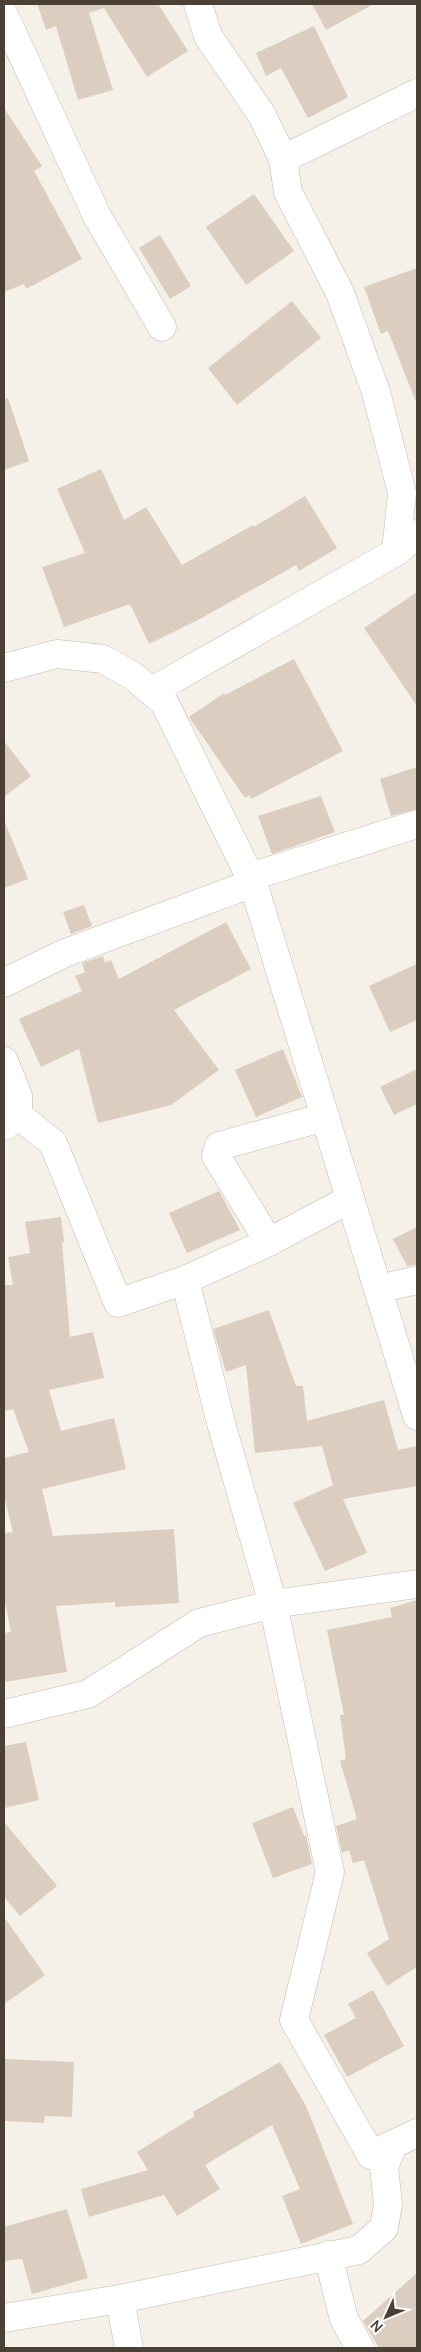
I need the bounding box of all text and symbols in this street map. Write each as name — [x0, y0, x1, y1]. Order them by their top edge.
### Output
north arrow — [361, 2292, 411, 2342]
text: N — [366, 2316, 387, 2337]

